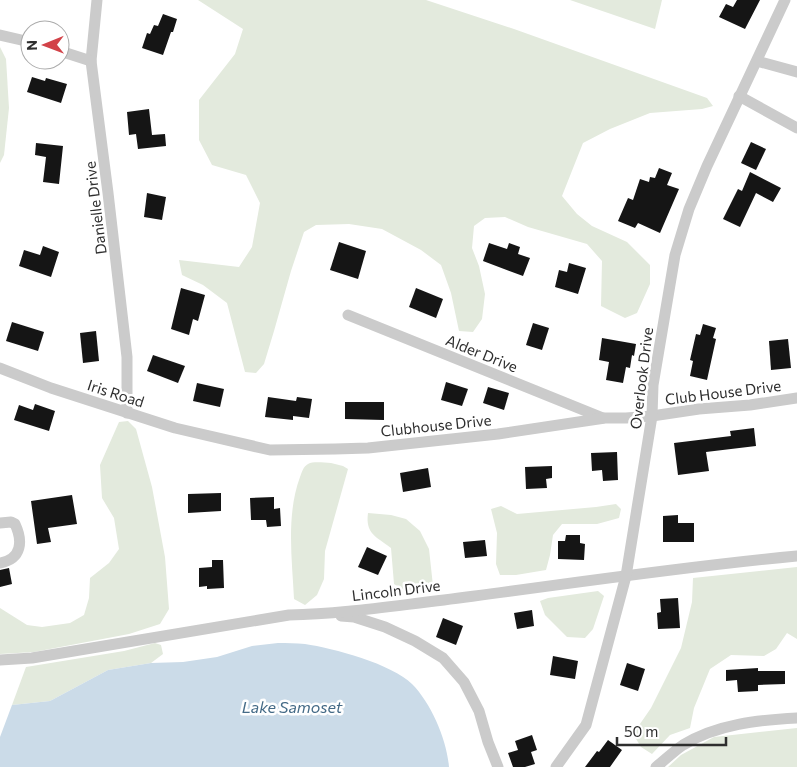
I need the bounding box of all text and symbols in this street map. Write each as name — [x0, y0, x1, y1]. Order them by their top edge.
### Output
north arrow — [20, 20, 70, 70]
text: N — [23, 40, 40, 51]
street label: Danielle Drive — [80, 160, 110, 256]
street label: Overlook Drive — [626, 326, 656, 430]
street label: Alder Drive — [443, 330, 521, 376]
street label: Iris Road — [85, 375, 147, 411]
street label: Club House Drive — [664, 376, 782, 408]
street label: Clubhouse Drive — [380, 410, 492, 440]
street label: Lincoln Drive — [351, 576, 441, 604]
water label: Lake Samoset — [242, 697, 343, 716]
scale bar — [617, 714, 726, 746]
text: 50 m — [624, 722, 658, 740]

